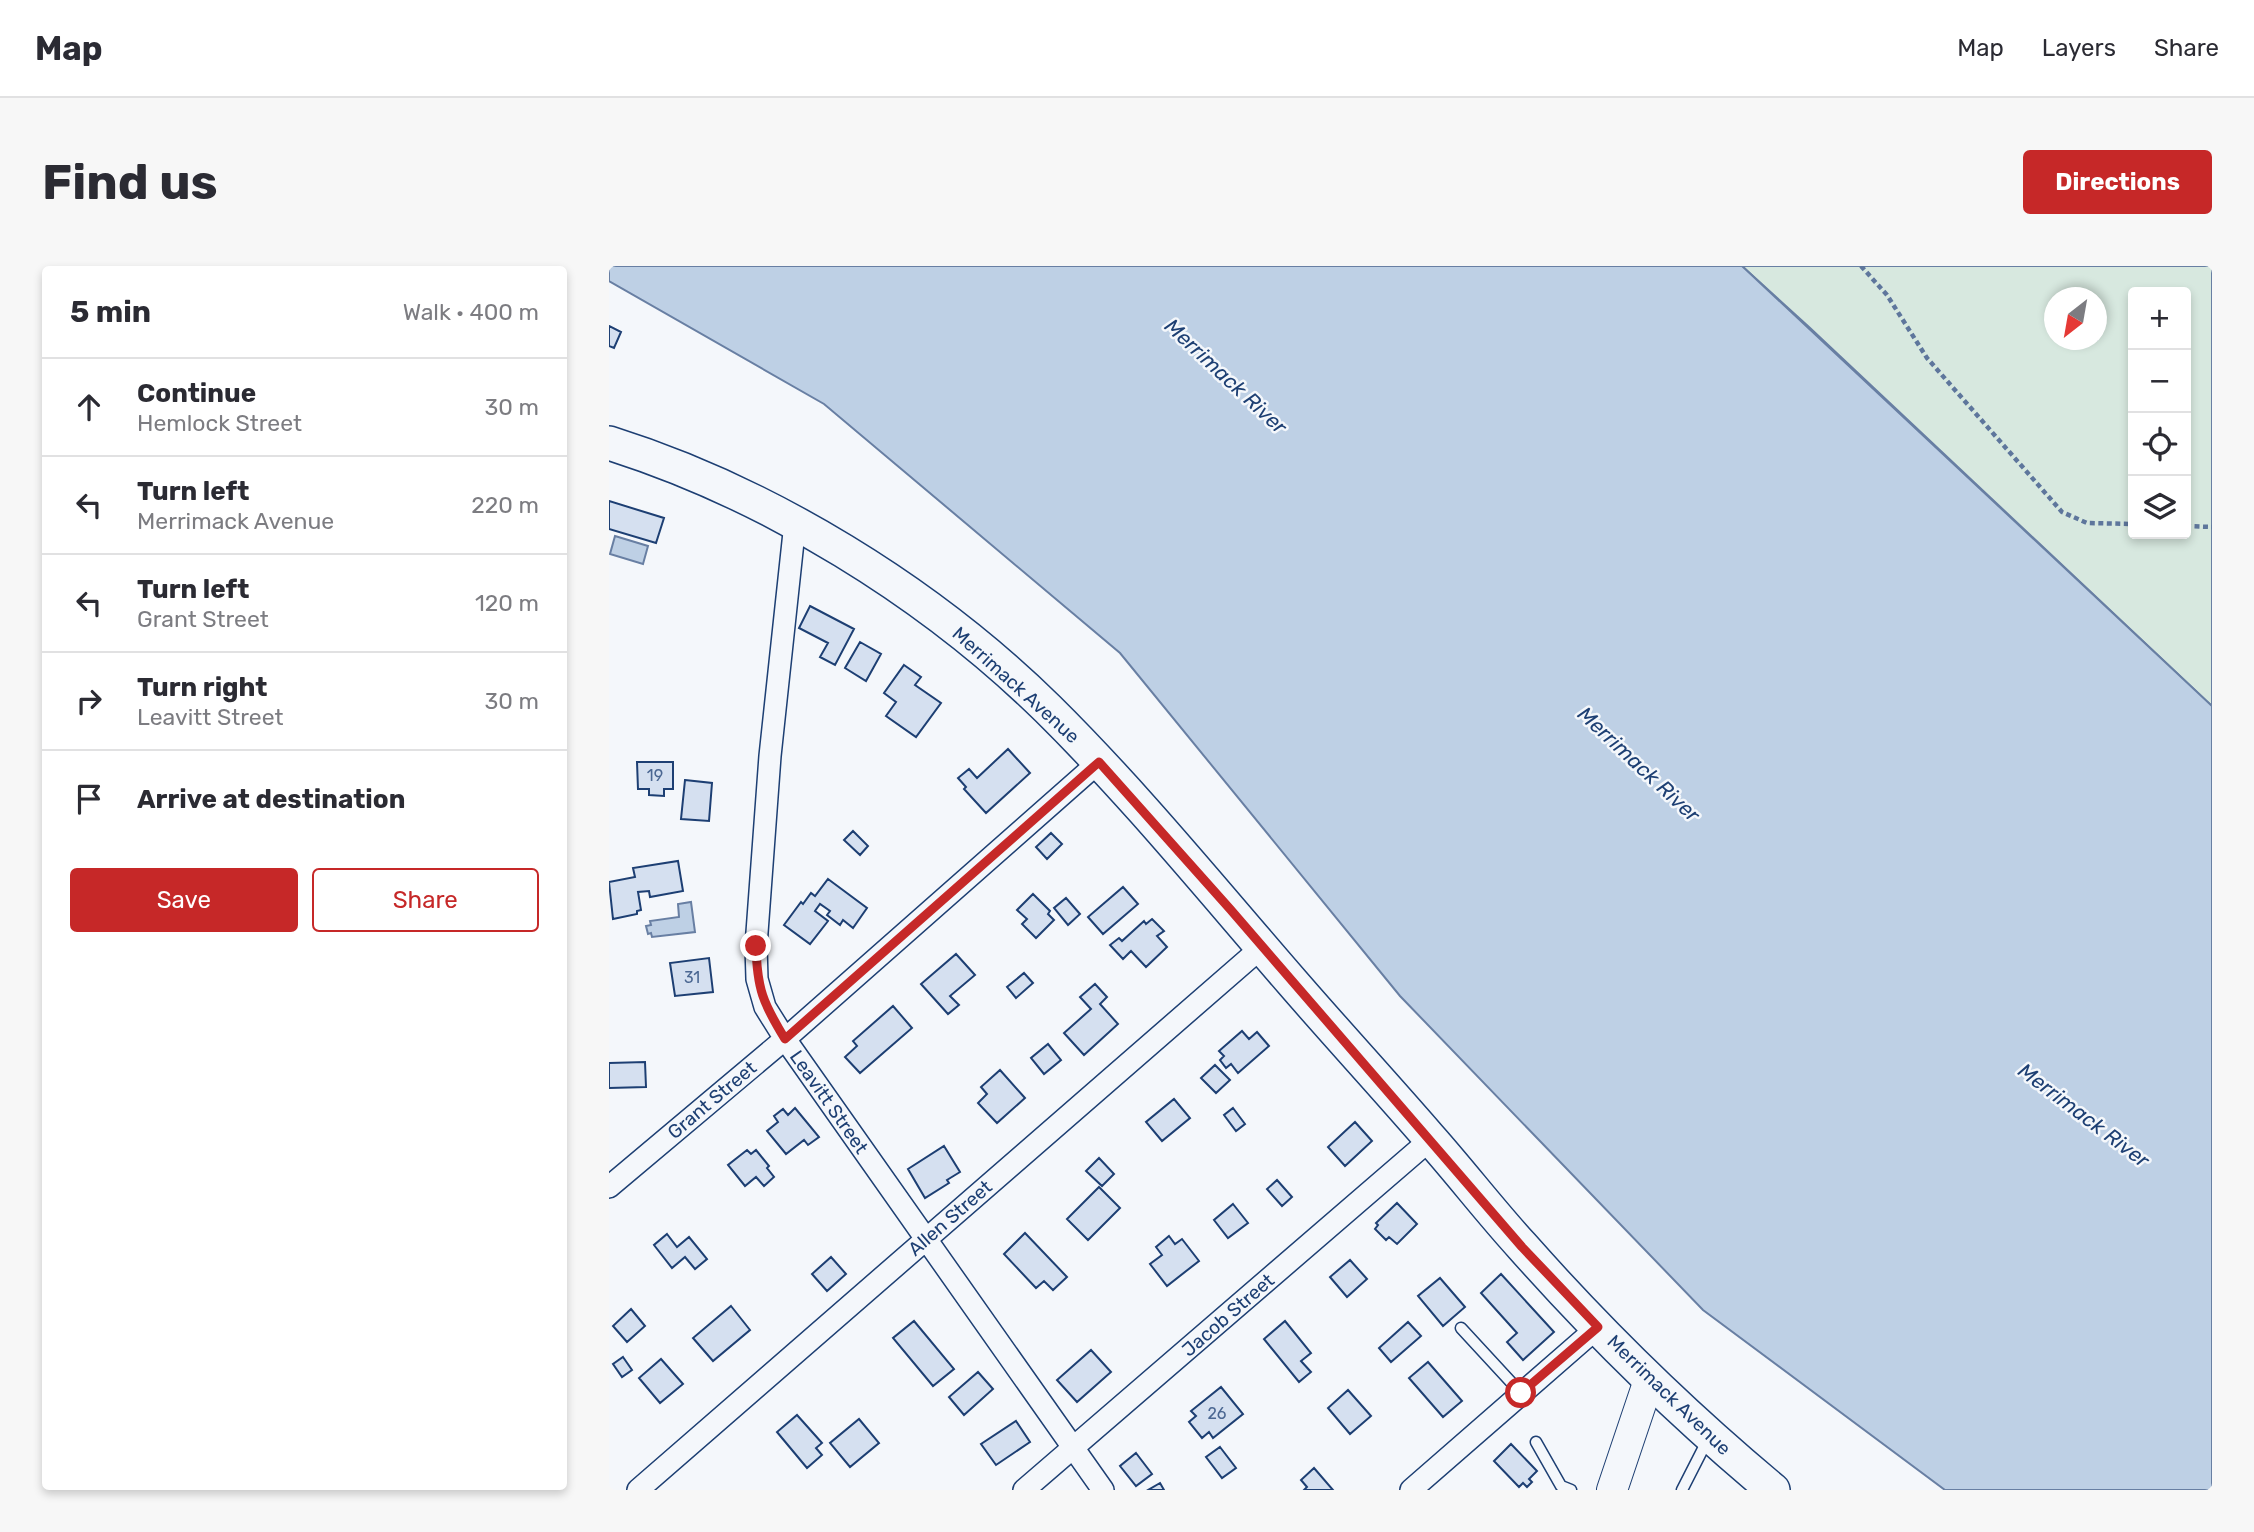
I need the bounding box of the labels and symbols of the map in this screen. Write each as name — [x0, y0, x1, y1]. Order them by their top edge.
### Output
north arrow — [2044, 287, 2107, 350]
water label: Merrimack River — [1160, 313, 1293, 440]
street label: Merrimack Avenue — [948, 622, 1084, 748]
water label: Merrimack River — [1573, 701, 1706, 828]
house number: 19 — [647, 766, 663, 785]
route end — [740, 930, 771, 961]
house number: 31 — [684, 968, 700, 987]
street label: Leavitt Street — [785, 1046, 873, 1159]
street label: Grant Street — [663, 1056, 762, 1144]
water label: Merrimack River — [2013, 1058, 2155, 1173]
street label: Allen Street — [903, 1175, 997, 1261]
street label: Jacob Street — [1177, 1268, 1279, 1361]
street label: Merrimack Avenue — [1602, 1330, 1736, 1460]
route start — [1505, 1377, 1536, 1408]
house number: 26 — [1207, 1404, 1227, 1423]

